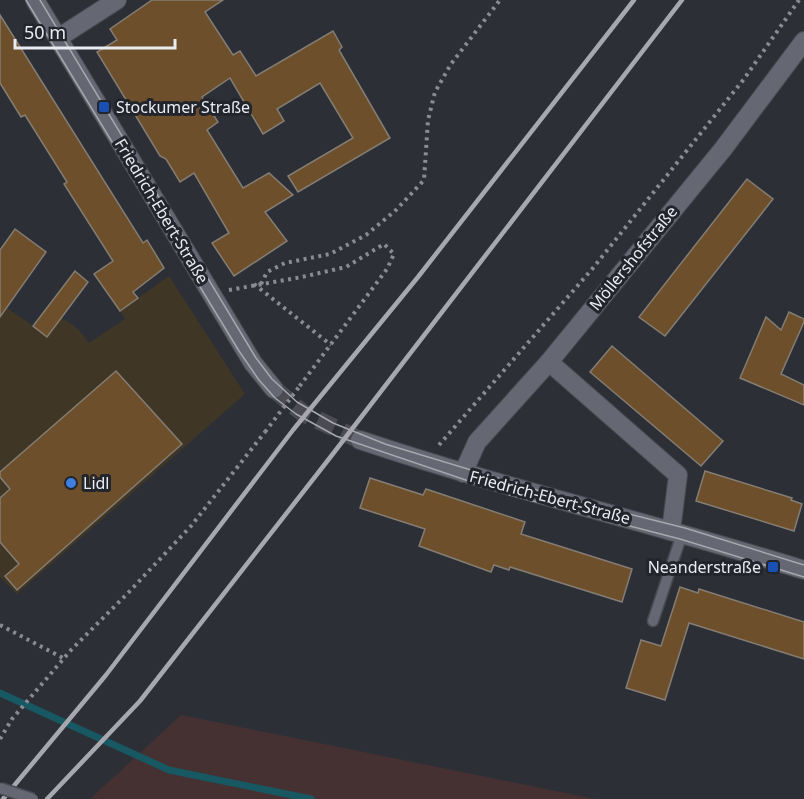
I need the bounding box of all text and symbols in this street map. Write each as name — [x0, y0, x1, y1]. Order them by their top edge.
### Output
scale bar — [15, 12, 176, 50]
text: 50 m — [24, 20, 66, 44]
place label: Stockumer Straße — [116, 96, 250, 118]
marker: Stockumer Straße — [97, 100, 111, 114]
street label: Friedrich-Ebert-Straße — [110, 134, 214, 288]
street label: Möllershofstraße — [584, 201, 682, 315]
street label: Friedrich-Ebert-Straße — [467, 465, 633, 529]
place label: Lidl — [83, 472, 109, 494]
marker: Lidl — [64, 476, 78, 490]
place label: Neanderstraße — [648, 556, 761, 578]
marker: Neanderstraße — [766, 560, 780, 574]

